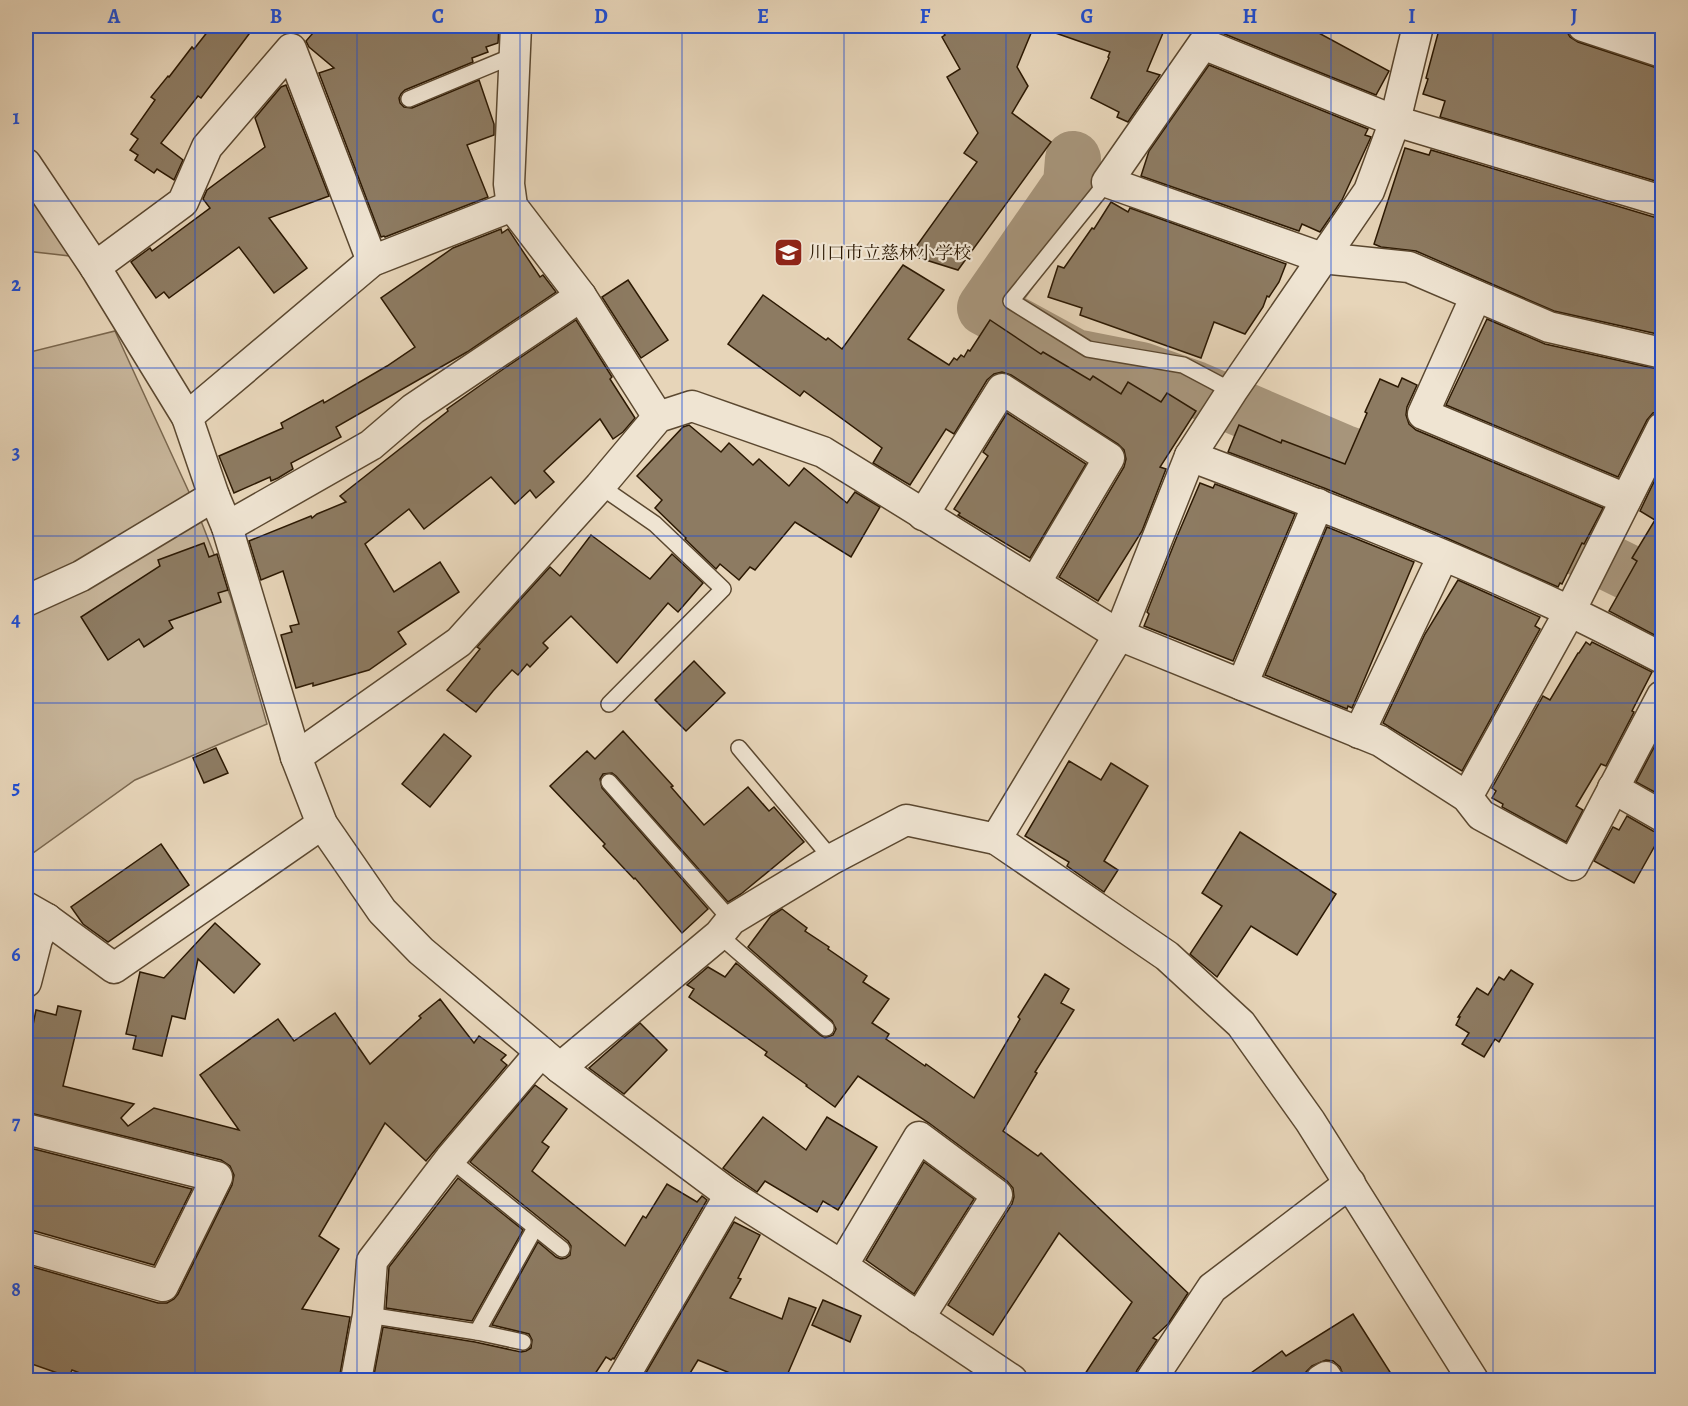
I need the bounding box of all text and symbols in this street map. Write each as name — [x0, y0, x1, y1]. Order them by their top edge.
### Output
text: A — [107, 3, 121, 30]
text: B — [270, 3, 282, 30]
text: C — [432, 3, 444, 30]
text: D — [594, 3, 608, 30]
text: E — [757, 3, 769, 30]
text: F — [920, 3, 931, 30]
text: G — [1080, 3, 1094, 30]
text: H — [1243, 3, 1258, 30]
text: I — [1408, 3, 1416, 30]
text: J — [1571, 3, 1578, 30]
text: 1 — [12, 104, 20, 131]
school or university icon: 川口市立慈林小学校 — [772, 237, 804, 269]
place label: 川口市立慈林小学校 — [809, 241, 971, 265]
text: 2 — [11, 271, 21, 298]
text: 3 — [12, 439, 20, 466]
text: 4 — [11, 606, 21, 633]
text: 5 — [12, 774, 20, 801]
text: 6 — [11, 941, 21, 968]
text: 7 — [12, 1109, 21, 1136]
text: 8 — [11, 1276, 21, 1303]

